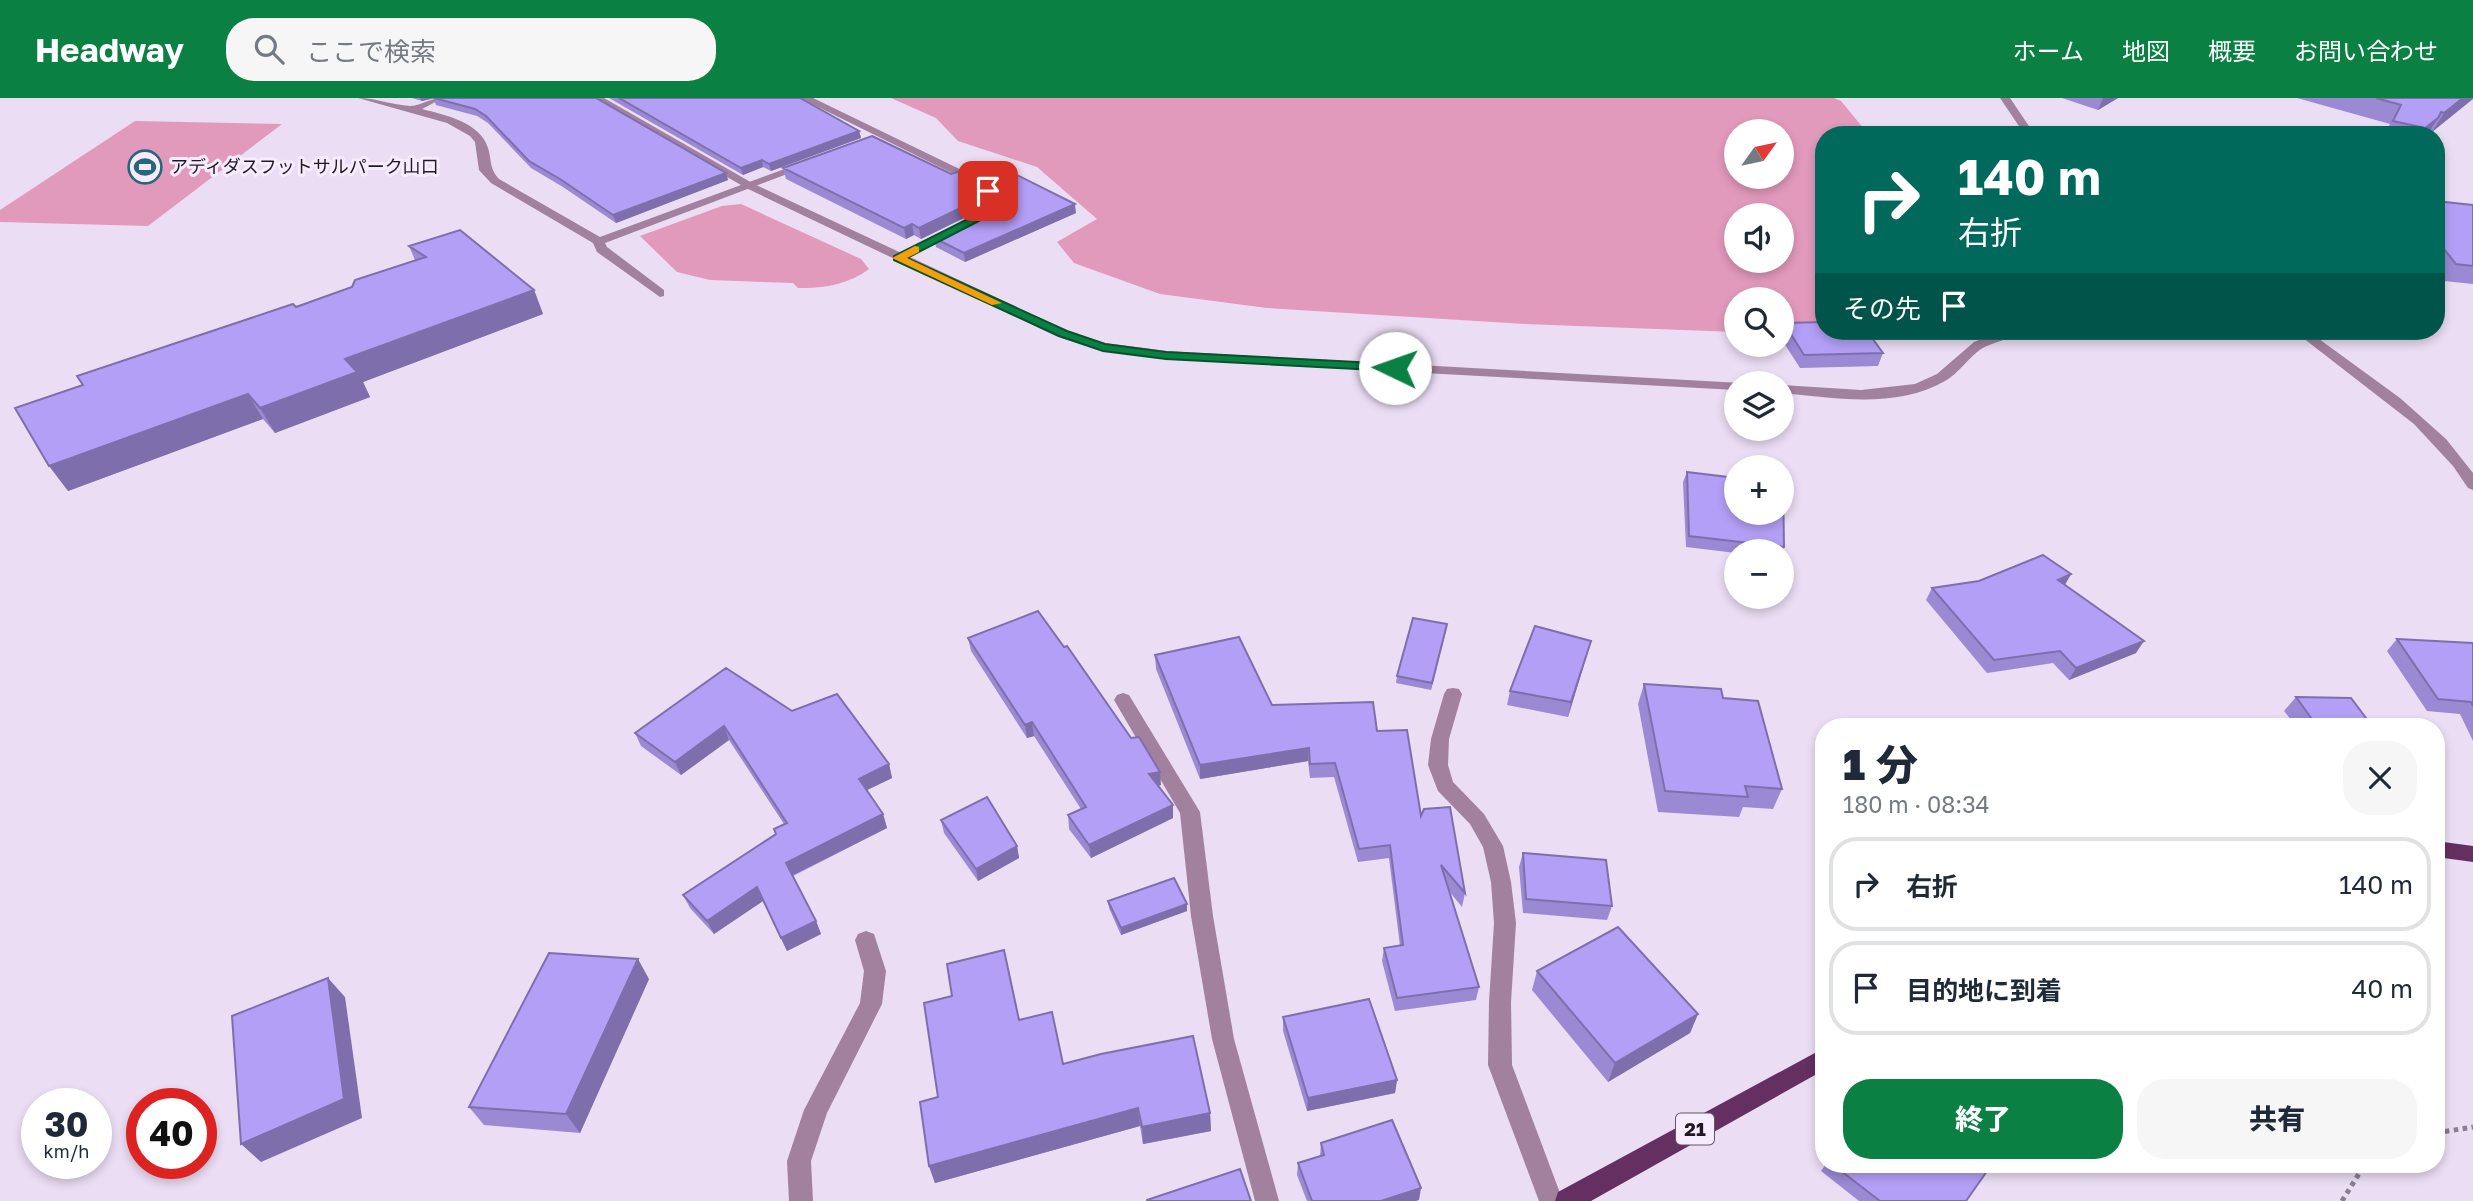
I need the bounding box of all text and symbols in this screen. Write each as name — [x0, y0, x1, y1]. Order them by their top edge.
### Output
search box — [226, 18, 716, 81]
text: Headway — [35, 30, 184, 69]
icon: search — [250, 30, 288, 68]
text: ここで検索 — [306, 36, 436, 67]
text: ホーム — [2013, 36, 2084, 65]
text: 地図 — [2122, 36, 2170, 65]
text: 概要 — [2208, 36, 2256, 65]
text: お問い合わせ — [2294, 36, 2438, 65]
north arrow — [1724, 119, 1794, 189]
map controls — [1724, 119, 1794, 609]
text: 140 m — [1958, 147, 2101, 206]
sports icon: アディダスフットサルパーク山口 — [126, 148, 164, 186]
icon: right — [1843, 154, 1934, 245]
place label: アディダスフットサルパーク山口 — [170, 155, 439, 177]
pin — [958, 161, 1018, 221]
icon: arrive — [969, 172, 1007, 210]
button: sound — [1724, 203, 1794, 273]
text: 右折 — [1958, 213, 2022, 251]
button: search — [1724, 287, 1794, 357]
icon: arrive — [1935, 287, 1973, 325]
text: その先 — [1843, 293, 1921, 324]
position arrow — [1358, 331, 1432, 405]
button: layers — [1724, 371, 1794, 441]
button: + — [1724, 455, 1794, 525]
button: − — [1724, 539, 1794, 609]
text: 1 分 — [1843, 739, 1918, 789]
button: close — [2343, 741, 2417, 815]
text: 180 m · 08:34 — [1843, 790, 1990, 818]
icon: right — [1847, 865, 1885, 903]
text: 140 m — [2339, 869, 2413, 900]
text: 右折 — [1906, 871, 1958, 902]
icon: arrive — [1847, 969, 1885, 1007]
text: 40 m — [2352, 973, 2413, 1004]
text: 目的地に到着 — [1906, 975, 2062, 1006]
button: 終了 — [1843, 1079, 2123, 1159]
button: 共有 — [2137, 1079, 2417, 1159]
speed limit sign: 40 — [126, 1088, 217, 1179]
text: 30 — [44, 1103, 89, 1145]
road number: 21 — [1676, 1113, 1714, 1144]
text: km/h — [44, 1140, 89, 1162]

